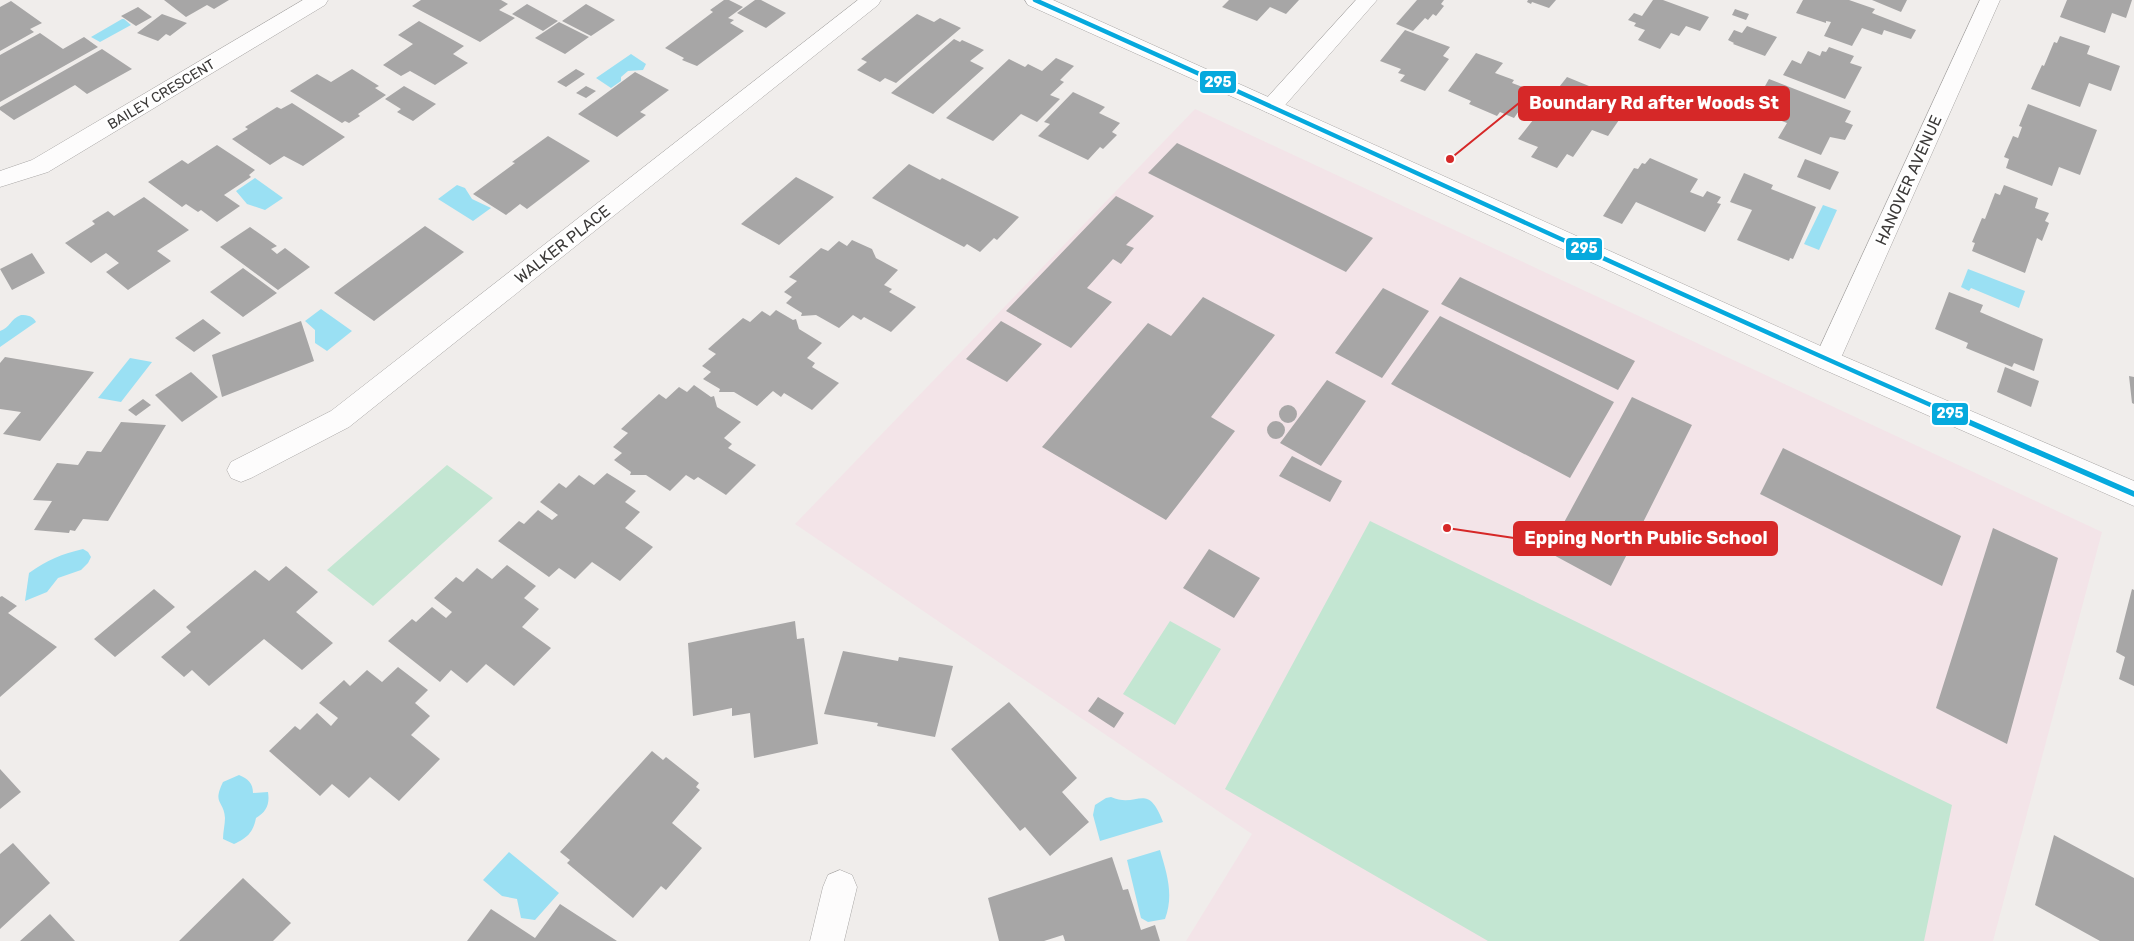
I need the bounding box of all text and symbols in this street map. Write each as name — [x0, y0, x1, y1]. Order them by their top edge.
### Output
street label: BAILEY CRESCENT — [104, 56, 218, 133]
line badge: 295 — [1199, 70, 1237, 94]
text: 295 — [1204, 74, 1232, 91]
callout: Boundary Rd after Woods St — [1519, 87, 1789, 120]
text: Boundary Rd after Woods St — [1529, 92, 1779, 114]
street label: HANOVER AVENUE — [1871, 112, 1946, 248]
street label: WALKER PLACE — [511, 201, 614, 288]
line badge: 295 — [1565, 237, 1603, 261]
text: 295 — [1570, 240, 1598, 257]
line badge: 295 — [1931, 402, 1969, 426]
text: 295 — [1936, 405, 1964, 422]
callout: Epping North Public School — [1514, 522, 1777, 555]
text: Epping North Public School — [1524, 527, 1768, 549]

